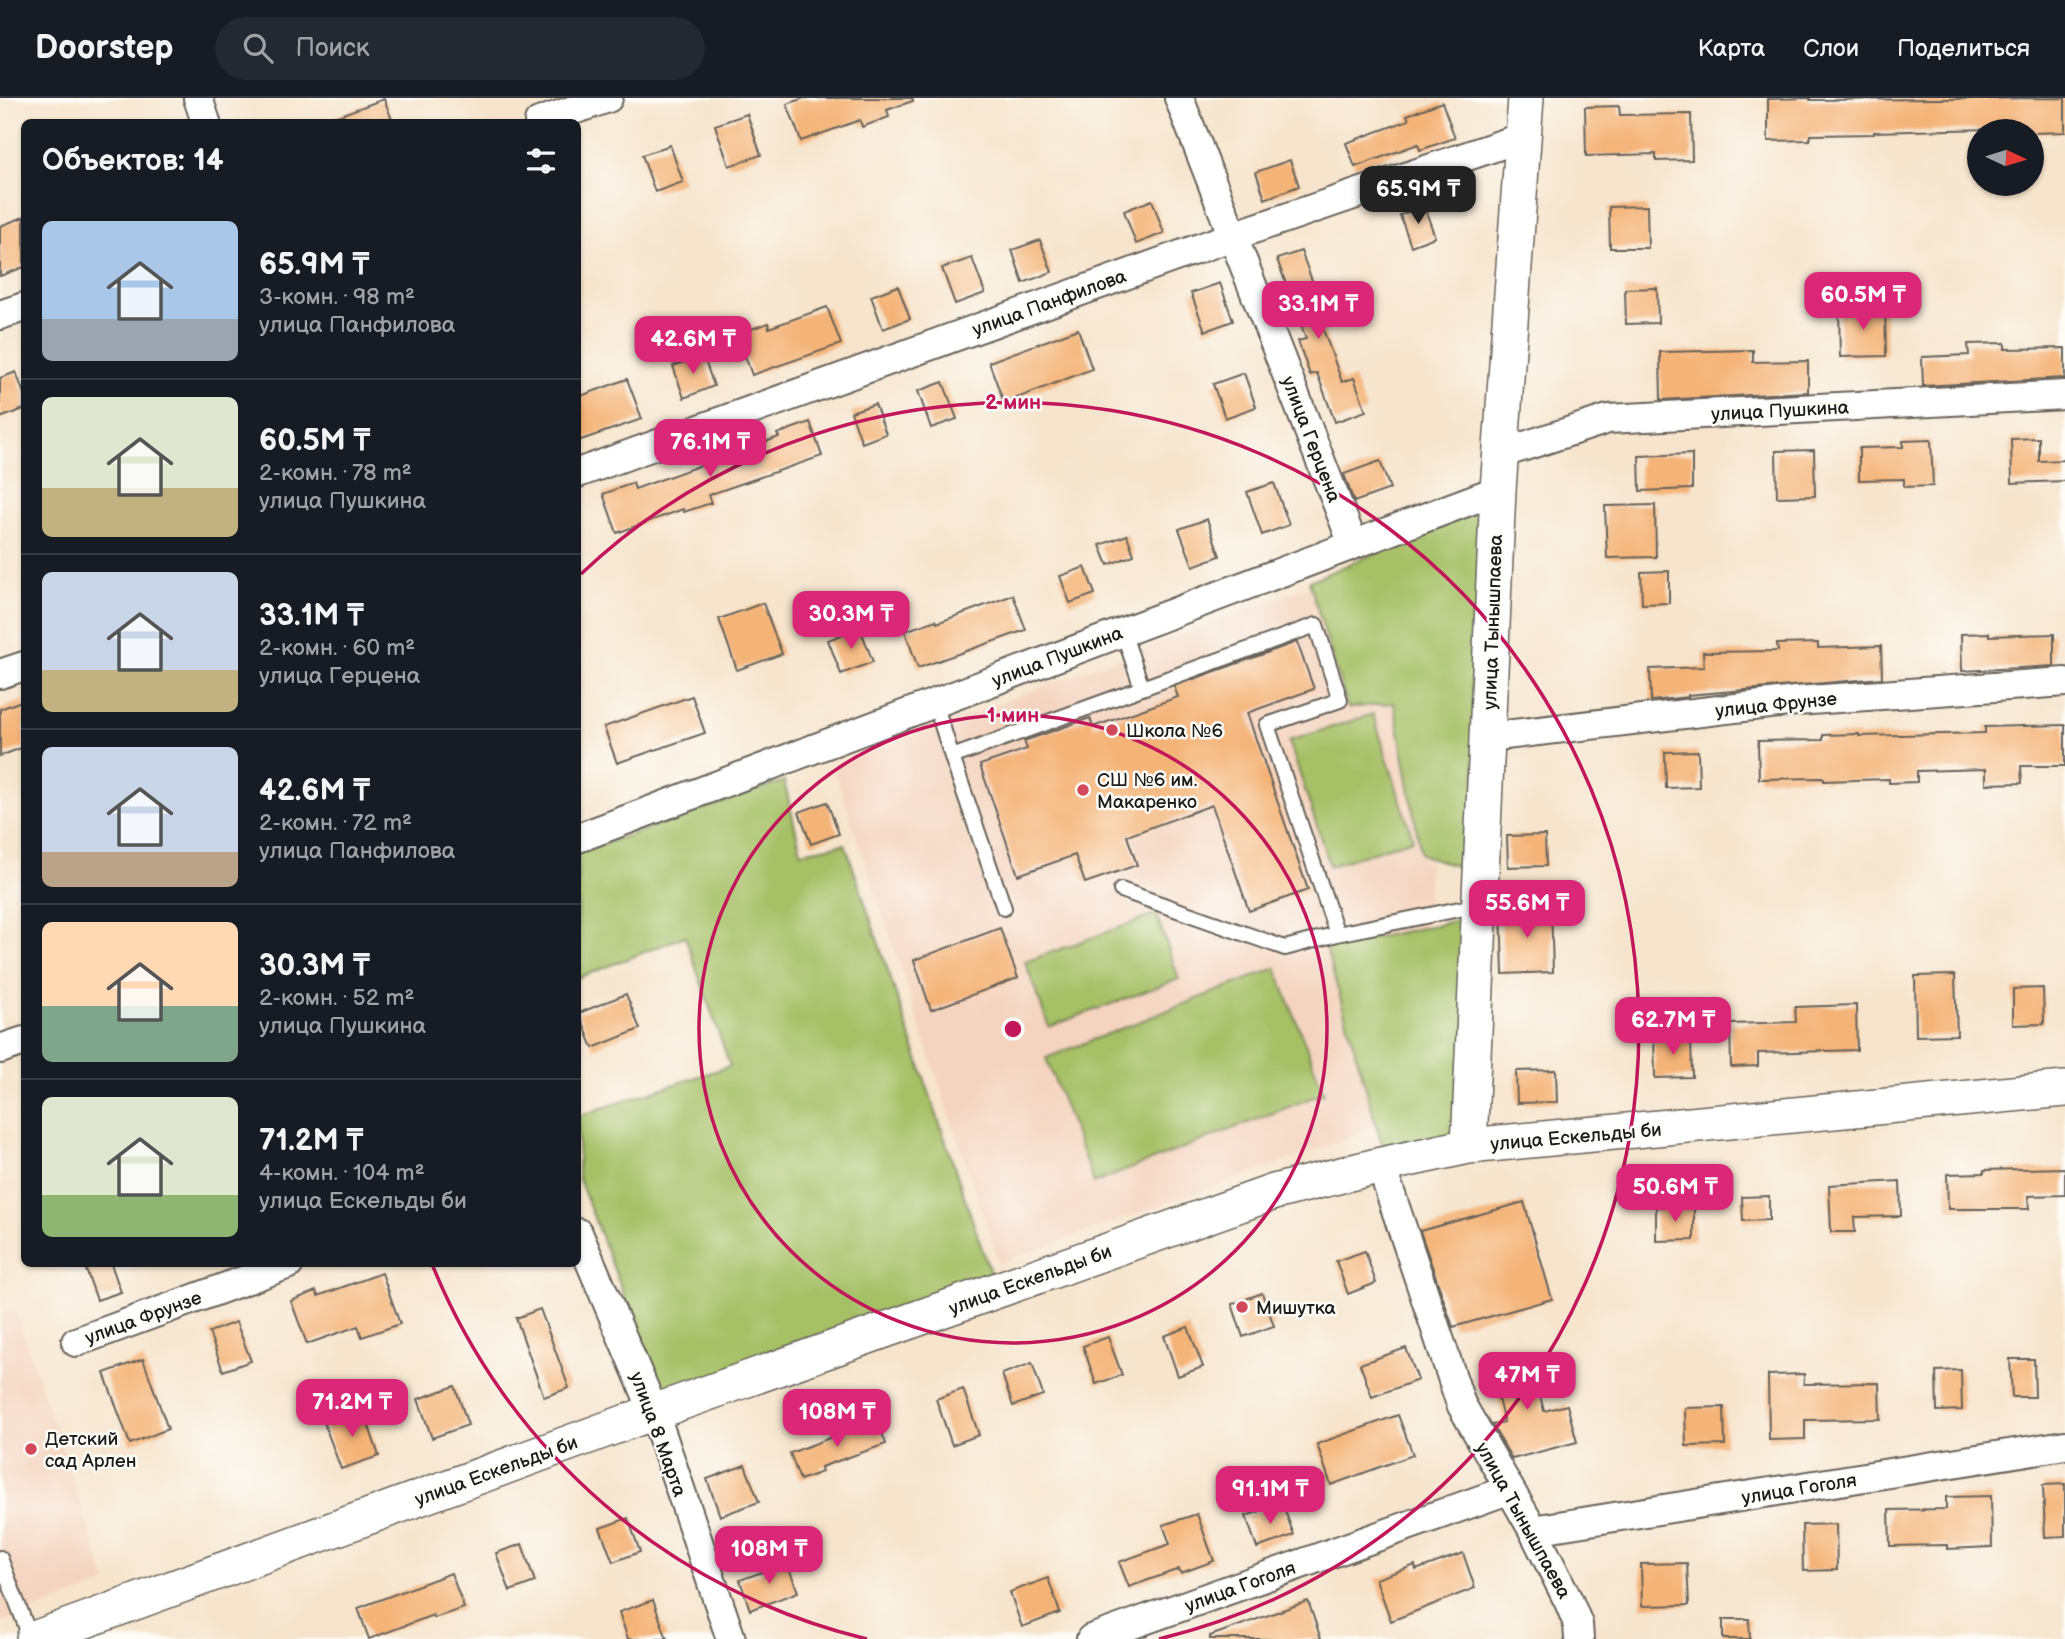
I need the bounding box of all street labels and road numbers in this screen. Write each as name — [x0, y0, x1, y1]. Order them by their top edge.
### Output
street label: улица Панфилова — [969, 265, 1130, 342]
street label: улица Герцена — [1276, 373, 1345, 506]
street label: улица Пушкина — [1711, 396, 1850, 427]
street label: улица Тынышпаева — [1479, 534, 1508, 710]
street label: улица Пушкина — [989, 622, 1126, 693]
street label: улица Фрунзе — [1714, 688, 1839, 723]
street label: улица Ескельды би — [1490, 1119, 1663, 1156]
street label: улица Ескельды би — [946, 1240, 1115, 1321]
street label: улица Фрунзе — [82, 1287, 205, 1350]
street label: улица 8 Марта — [624, 1369, 691, 1500]
street label: улица Ескельды би — [412, 1431, 581, 1512]
street label: улица Тынышпаева — [1470, 1438, 1575, 1603]
street label: улица Гоголя — [1740, 1469, 1858, 1510]
street label: улица Гоголя — [1182, 1557, 1299, 1618]

